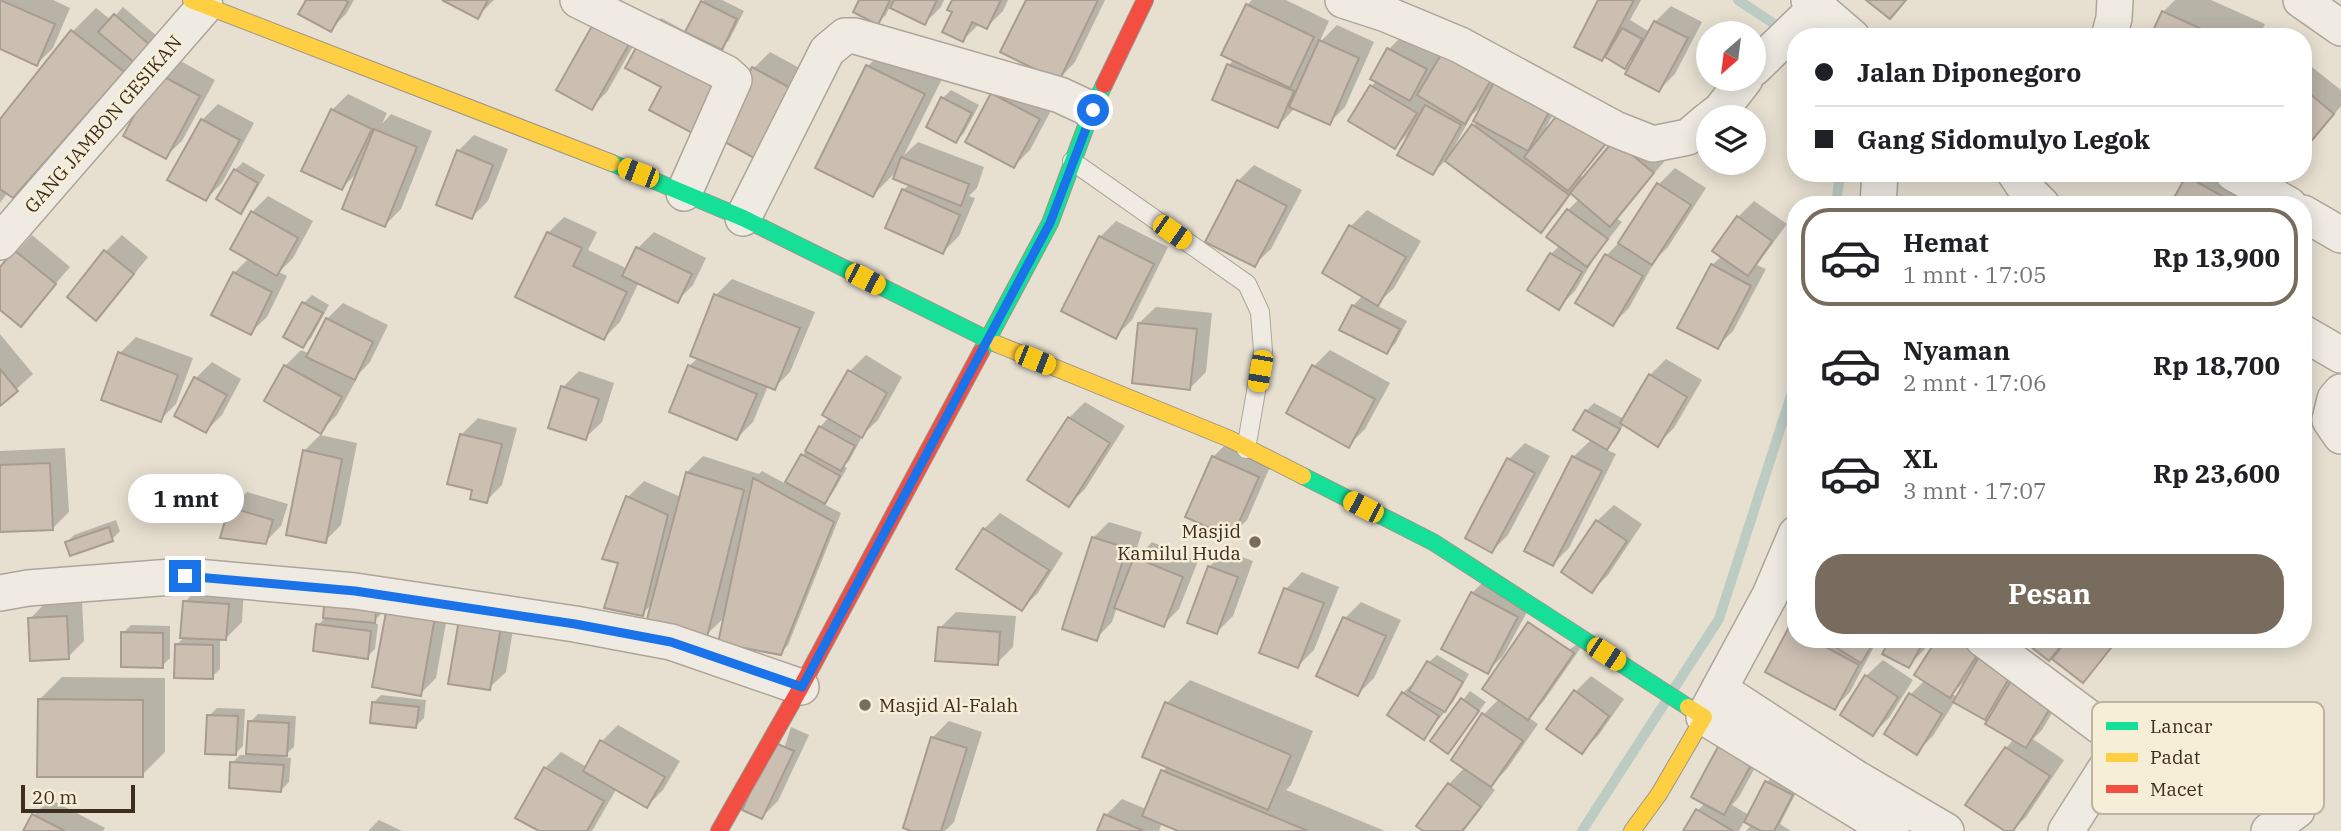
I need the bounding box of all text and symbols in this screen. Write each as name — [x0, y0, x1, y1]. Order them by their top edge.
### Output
north arrow — [1696, 21, 1766, 91]
map controls — [1696, 21, 1766, 175]
street label: GANG JAMBON GESIKAN — [19, 30, 187, 218]
text: Jalan Diponegoro — [1857, 55, 2081, 89]
route start — [1077, 94, 1109, 126]
button: layers — [1696, 105, 1766, 175]
text: Gang Sidomulyo Legok — [1857, 122, 2150, 156]
car — [615, 156, 662, 190]
car — [1149, 211, 1196, 253]
text: Hemat — [1903, 225, 1989, 259]
icon: car — [1819, 226, 1882, 289]
text: Rp 13,900 — [2153, 240, 2280, 274]
text: 1 mnt · 17:05 — [1903, 259, 2047, 289]
car — [842, 260, 889, 298]
text: Nyaman — [1903, 333, 2010, 367]
icon: car — [1819, 334, 1882, 397]
car — [1012, 342, 1059, 378]
car — [1247, 348, 1274, 394]
text: Rp 18,700 — [2153, 348, 2280, 382]
text: 2 mnt · 17:06 — [1903, 367, 2047, 397]
text: XL — [1903, 441, 1938, 475]
icon: car — [1819, 442, 1882, 505]
text: Rp 23,600 — [2153, 456, 2280, 490]
callout: 1 mnt — [127, 475, 243, 524]
text: 3 mnt · 17:07 — [1903, 475, 2047, 505]
text: 1 mnt — [153, 483, 219, 513]
car — [1340, 488, 1387, 526]
place label: Masjid Kamilul Huda — [1117, 519, 1241, 565]
marker: Masjid Kamilul Huda — [1247, 534, 1263, 550]
button: Pesan — [1815, 554, 2284, 634]
route end — [169, 560, 201, 592]
car — [1583, 634, 1630, 674]
place label: Masjid Al-Falah — [879, 693, 1019, 717]
marker: Masjid Al-Falah — [857, 697, 873, 713]
legend — [2092, 702, 2324, 814]
text: Lancar — [2150, 714, 2213, 738]
text: Padat — [2150, 745, 2201, 769]
text: Macet — [2150, 777, 2204, 801]
scale bar — [21, 782, 135, 814]
text: 20 m — [32, 785, 77, 809]

